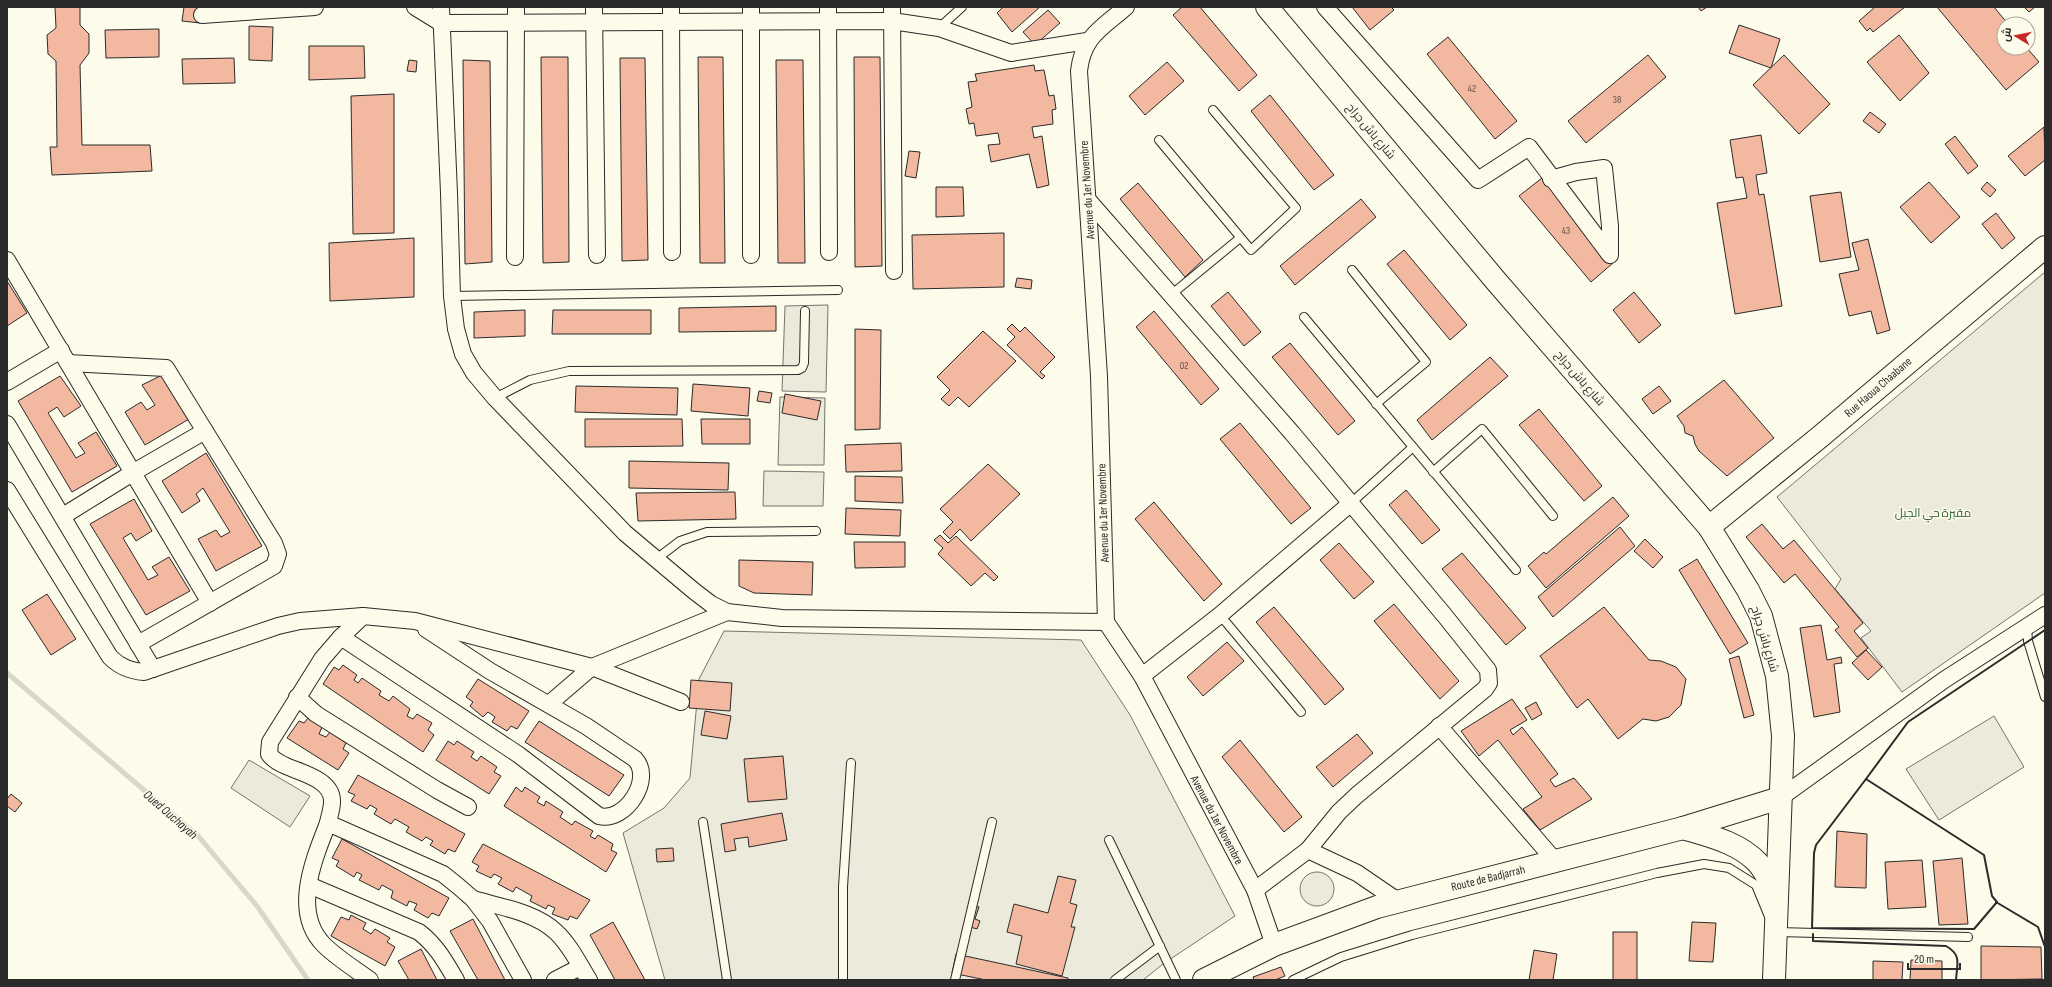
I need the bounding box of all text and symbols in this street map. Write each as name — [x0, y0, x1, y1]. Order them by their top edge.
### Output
north arrow — [1996, 16, 2036, 56]
text: ش — [1999, 26, 2014, 42]
house number: 42 — [1468, 83, 1476, 95]
house number: 38 — [1613, 94, 1621, 106]
street label: شارع باش جراح — [1343, 100, 1399, 163]
street label: Avenue du 1er Novembre — [1077, 140, 1098, 241]
house number: 43 — [1562, 225, 1570, 237]
street label: شارع باش جراح — [1551, 347, 1608, 409]
street label: Rue Haoua Chaabane — [1842, 354, 1915, 421]
house number: 02 — [1180, 360, 1188, 372]
street label: Avenue du 1er Novembre — [1094, 463, 1113, 564]
park label: مقبرة حي الجبل — [1895, 506, 1971, 523]
street label: شارع باش جراح — [1747, 604, 1782, 674]
street label: Avenue du 1er Novembre — [1186, 772, 1246, 867]
water label: Oued Ouchayah — [140, 787, 201, 843]
street label: Route de Badjarrah — [1450, 862, 1527, 895]
scale bar — [1908, 945, 1960, 971]
text: 20 m — [1914, 952, 1934, 967]

